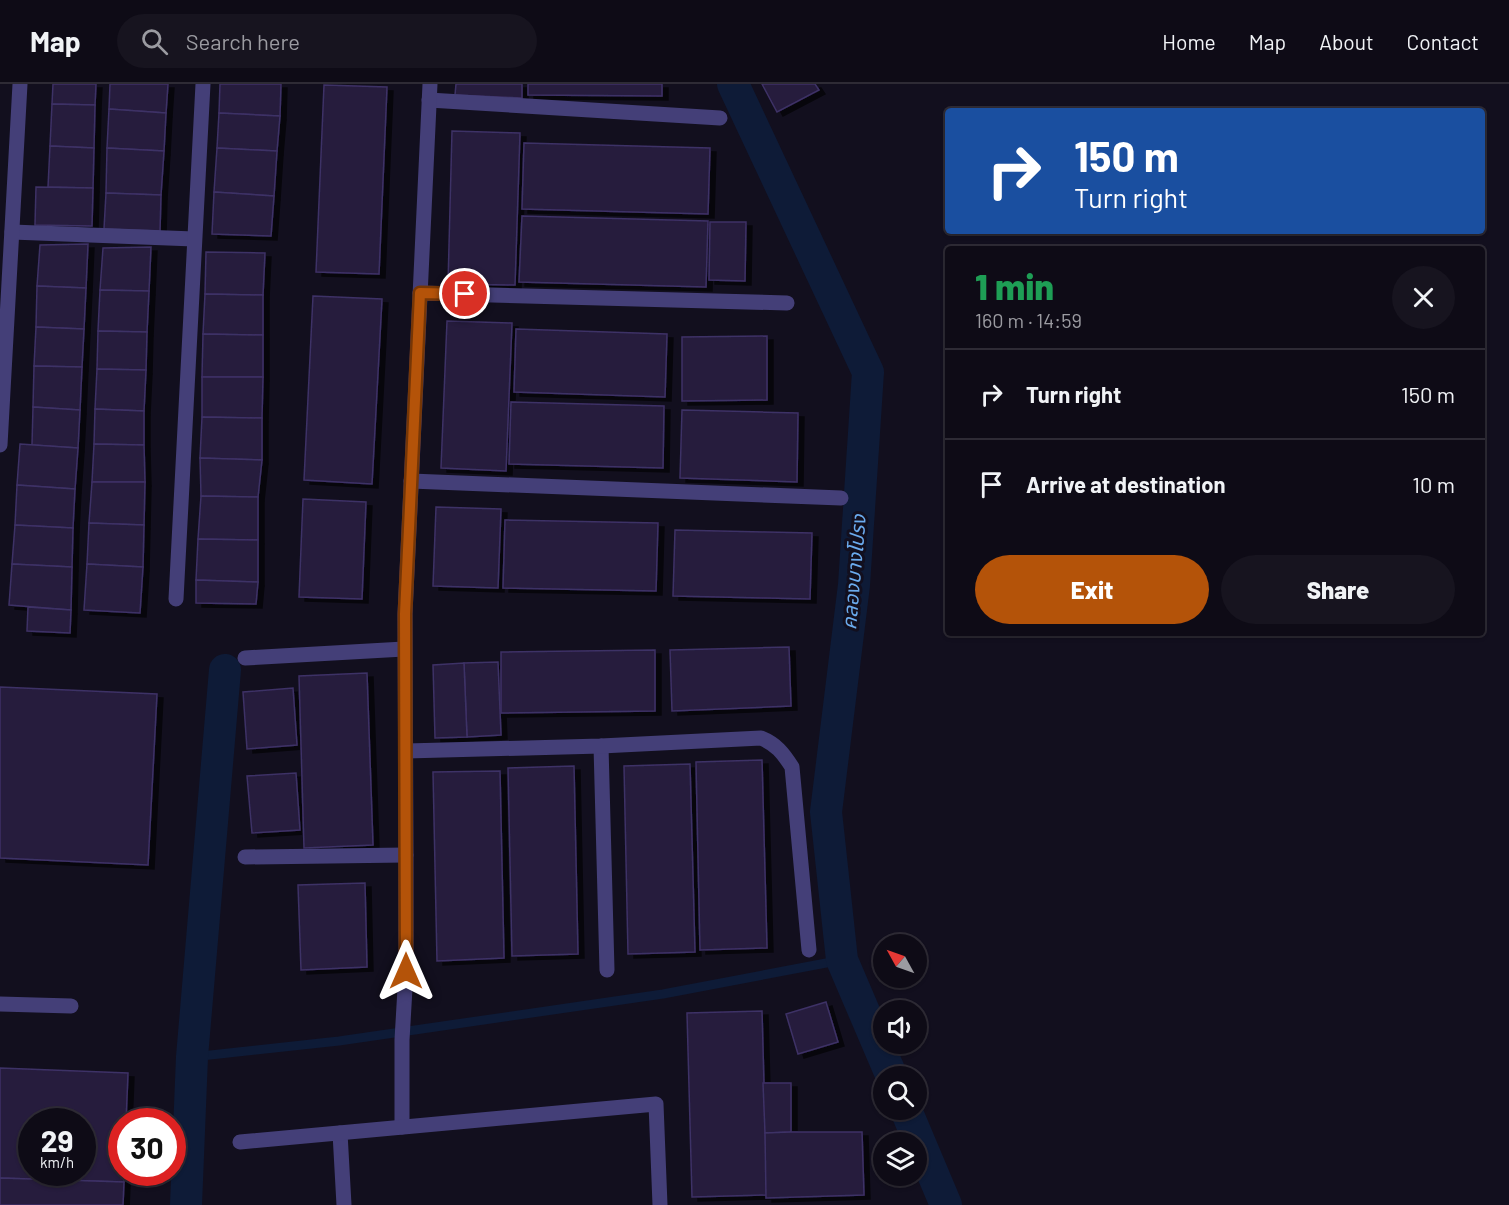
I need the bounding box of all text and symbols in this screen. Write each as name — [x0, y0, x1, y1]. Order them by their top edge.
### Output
search box — [117, 14, 537, 68]
text: Map — [30, 24, 81, 58]
icon: search — [138, 25, 171, 58]
text: Search here — [186, 28, 300, 54]
text: Home — [1162, 29, 1216, 54]
text: Map — [1249, 29, 1286, 54]
text: About — [1319, 29, 1374, 54]
text: Contact — [1407, 29, 1479, 54]
text: 150 m — [1074, 130, 1179, 180]
icon: right — [975, 132, 1053, 210]
text: Turn right — [1074, 181, 1188, 213]
text: 1 min — [975, 264, 1054, 307]
button: close — [1392, 266, 1455, 329]
pin — [439, 268, 490, 319]
icon: arrive — [448, 277, 481, 310]
text: 160 m · 14:59 — [975, 308, 1082, 332]
icon: right — [975, 378, 1008, 411]
text: Turn right — [1026, 381, 1121, 407]
text: 150 m — [1401, 381, 1455, 407]
icon: arrive — [975, 468, 1008, 501]
text: Arrive at destination — [1026, 471, 1225, 497]
text: 10 m — [1412, 471, 1455, 497]
water label: คลองบางโปรง — [836, 512, 870, 631]
button: Exit — [975, 555, 1209, 624]
button: Share — [1221, 555, 1455, 624]
north arrow — [873, 934, 927, 988]
map controls — [873, 934, 927, 1186]
position arrow — [374, 939, 438, 1003]
button: sound — [873, 1000, 927, 1054]
button: search — [873, 1066, 927, 1120]
speed limit sign: 30 — [108, 1108, 186, 1186]
text: 29 — [41, 1122, 73, 1158]
button: layers — [873, 1132, 927, 1186]
text: km/h — [40, 1153, 74, 1171]

